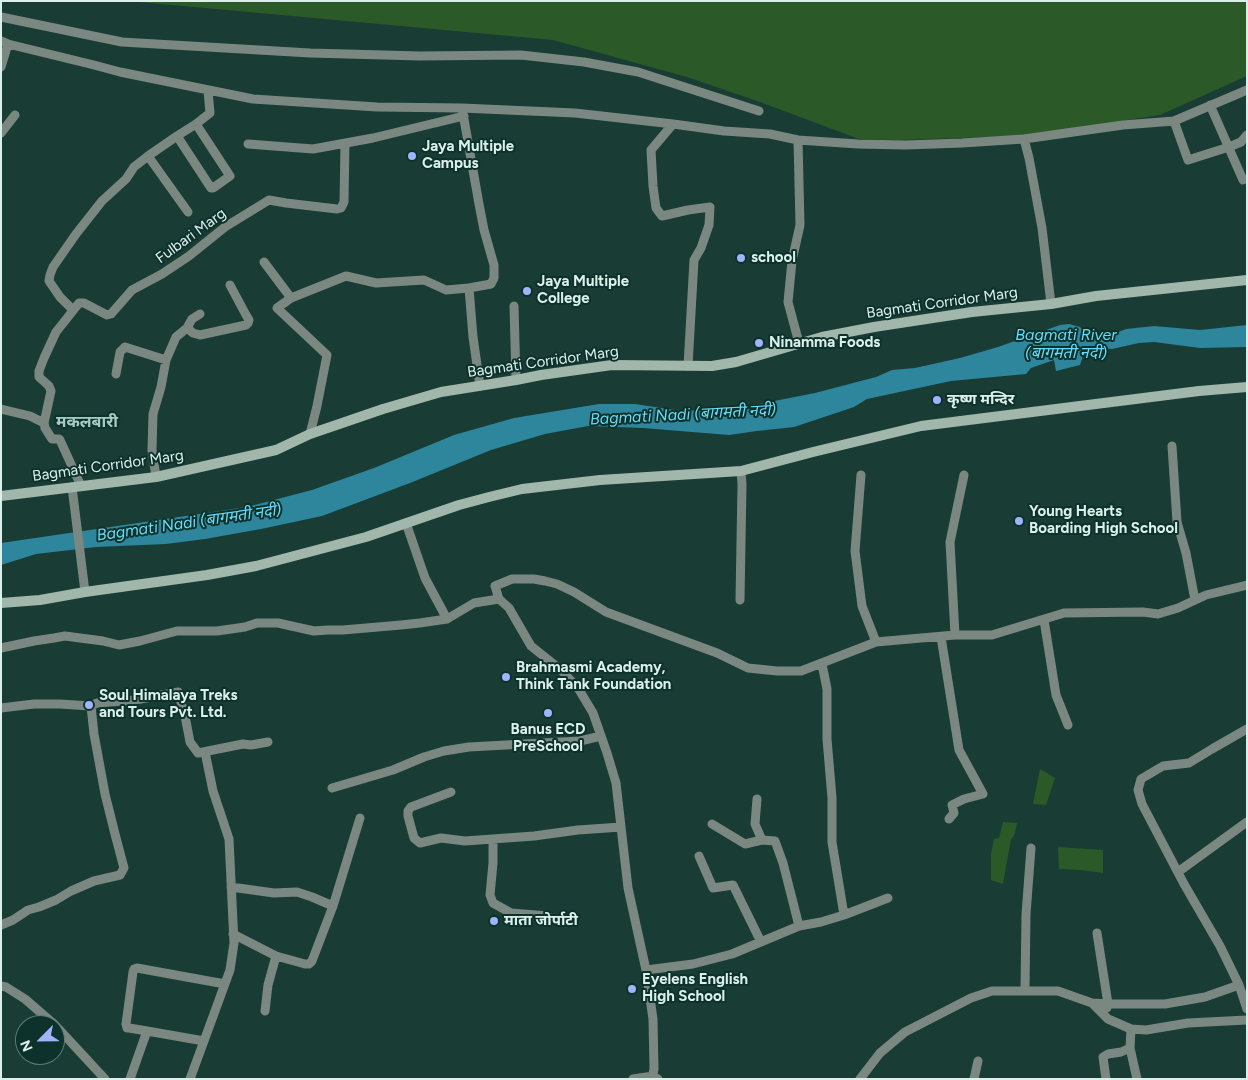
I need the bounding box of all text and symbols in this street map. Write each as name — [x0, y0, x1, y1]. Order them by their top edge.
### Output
place label: Jaya Multiple Campus — [422, 138, 514, 173]
marker: Jaya Multiple Campus — [406, 150, 418, 162]
street label: Fulbari Marg — [152, 204, 230, 268]
place label: school — [751, 249, 796, 267]
marker: school — [735, 252, 747, 264]
place label: Jaya Multiple College — [537, 273, 629, 308]
street label: Bagmati Corridor Marg — [865, 283, 1019, 323]
marker: Jaya Multiple College — [521, 285, 533, 297]
water label: Bagmati River (बागमती नदी) — [1015, 325, 1117, 363]
place label: Ninamma Foods — [769, 334, 880, 352]
marker: Ninamma Foods — [753, 337, 765, 349]
street label: Bagmati Corridor Marg — [466, 342, 620, 382]
place label: कृष्ण मन्दिर — [947, 391, 1014, 409]
marker: कृष्ण मन्दिर — [931, 394, 943, 406]
water label: Bagmati Nadi (बागमती नदी) — [590, 401, 776, 429]
district label: मकलबारी — [56, 412, 118, 432]
street label: Bagmati Corridor Marg — [31, 446, 185, 486]
water label: Bagmati Nadi (बागमती नदी) — [95, 501, 283, 545]
place label: Young Hearts Boarding High School — [1029, 503, 1178, 538]
marker: Young Hearts Boarding High School — [1013, 515, 1025, 527]
place label: Brahmasmi Academy, Think Tank Foundation — [516, 659, 671, 694]
marker: Brahmasmi Academy, Think Tank Foundation — [500, 671, 512, 683]
place label: Soul Himalaya Treks and Tours Pvt. Ltd. — [99, 687, 238, 722]
marker: Soul Himalaya Treks and Tours Pvt. Ltd. — [83, 699, 95, 711]
marker: Banus ECD PreSchool — [542, 707, 554, 719]
place label: Banus ECD PreSchool — [511, 721, 585, 756]
place label: माता जोर्पाटी — [504, 912, 578, 930]
marker: माता जोर्पाटी — [488, 915, 500, 927]
place label: Eyelens English High School — [642, 971, 748, 1006]
marker: Eyelens English High School — [626, 983, 638, 995]
north arrow — [15, 1015, 65, 1065]
text: N — [17, 1037, 37, 1054]

